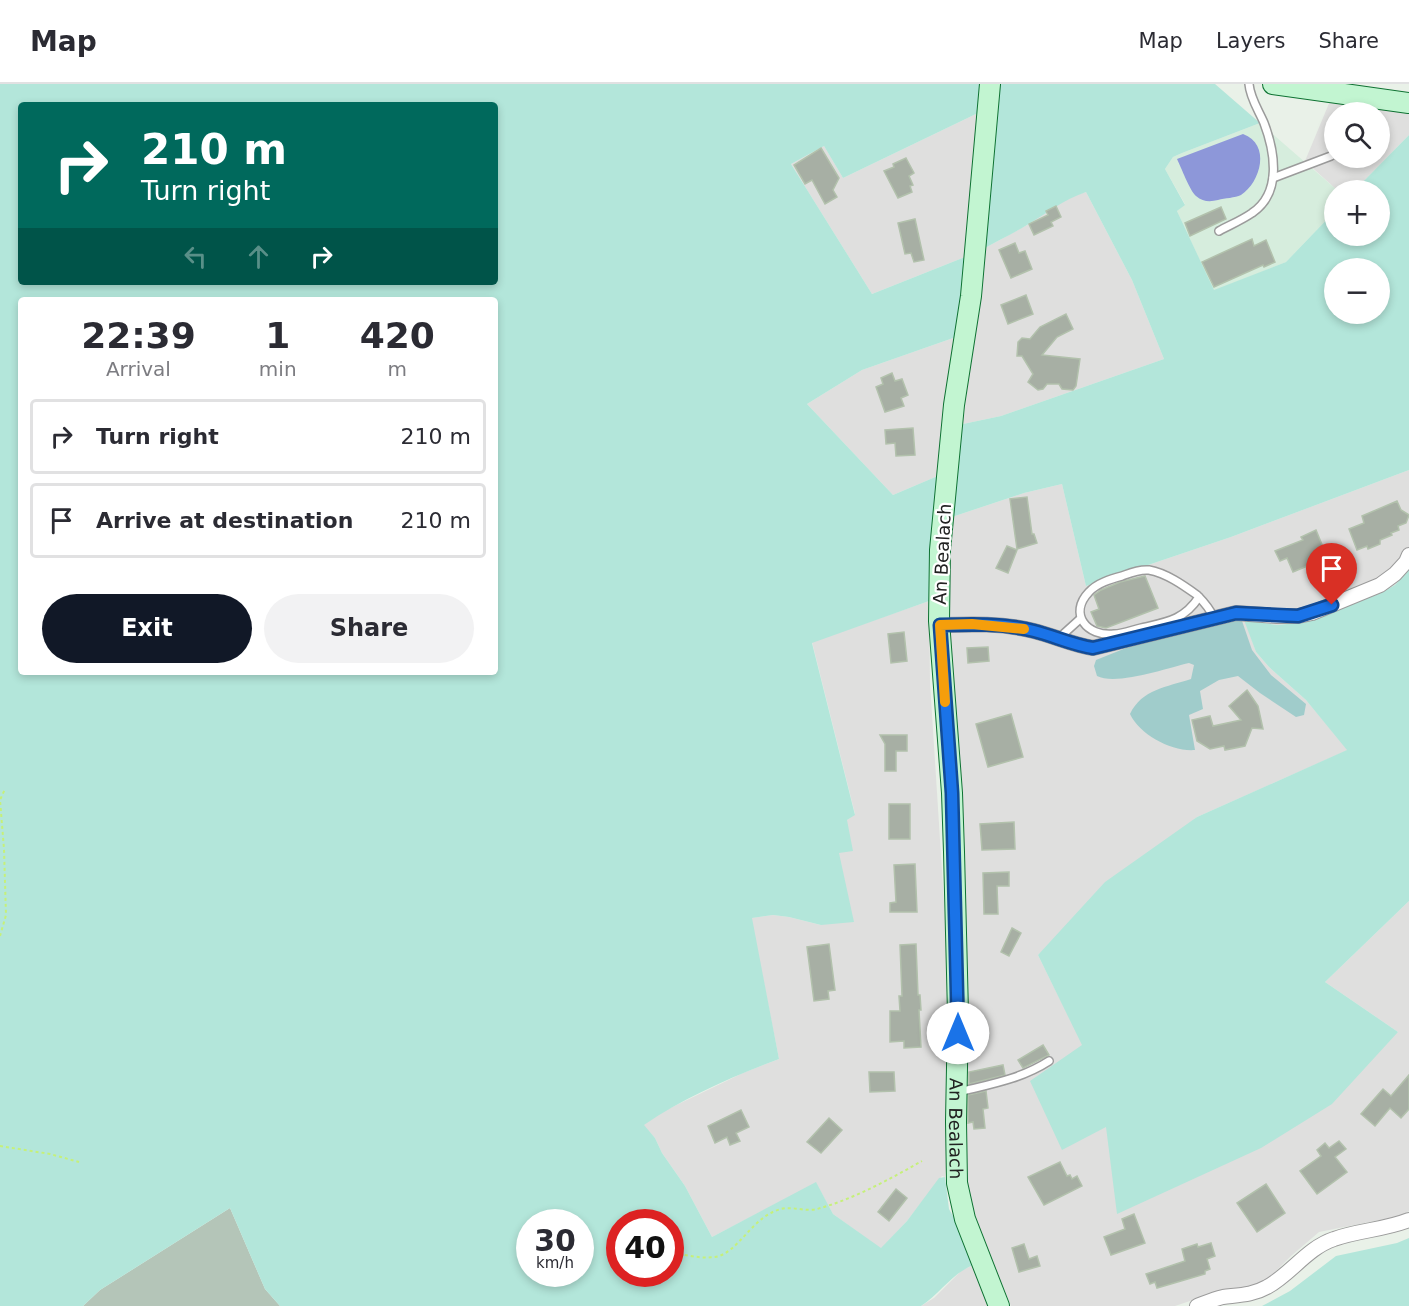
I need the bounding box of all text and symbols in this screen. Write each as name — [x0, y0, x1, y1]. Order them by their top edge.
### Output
text: Map — [30, 25, 97, 58]
text: Map — [1139, 29, 1183, 53]
text: Layers — [1216, 29, 1285, 53]
text: Share — [1318, 29, 1379, 53]
map controls — [1324, 102, 1390, 324]
button: search — [1324, 102, 1390, 168]
text: 210 m — [141, 125, 287, 174]
icon: right — [42, 126, 120, 204]
text: Turn right — [141, 175, 270, 206]
button: + — [1324, 180, 1390, 246]
icon: left — [179, 240, 212, 273]
icon: ahead — [242, 240, 275, 273]
icon: right — [305, 240, 338, 273]
button: − — [1324, 258, 1390, 324]
text: 22:39 — [81, 315, 196, 356]
text: 1 — [265, 315, 290, 356]
text: 420 — [360, 315, 435, 356]
text: Arrival — [106, 357, 171, 381]
text: min — [259, 357, 297, 381]
text: m — [388, 357, 407, 381]
icon: right — [45, 420, 78, 453]
text: Turn right — [96, 424, 219, 449]
text: 210 m — [401, 424, 471, 449]
street label: An Bealach — [929, 503, 955, 605]
icon: arrive — [45, 504, 78, 537]
text: Arrive at destination — [96, 508, 353, 533]
text: 210 m — [401, 508, 471, 533]
pin — [1306, 543, 1357, 605]
icon: arrive — [1315, 552, 1348, 585]
button: Exit — [42, 594, 252, 663]
button: Share — [264, 594, 474, 663]
position arrow — [926, 1001, 990, 1065]
street label: An Bealach — [945, 1078, 967, 1179]
speed limit sign: 40 — [606, 1209, 684, 1287]
text: 30 — [534, 1223, 576, 1258]
text: km/h — [536, 1254, 574, 1272]

